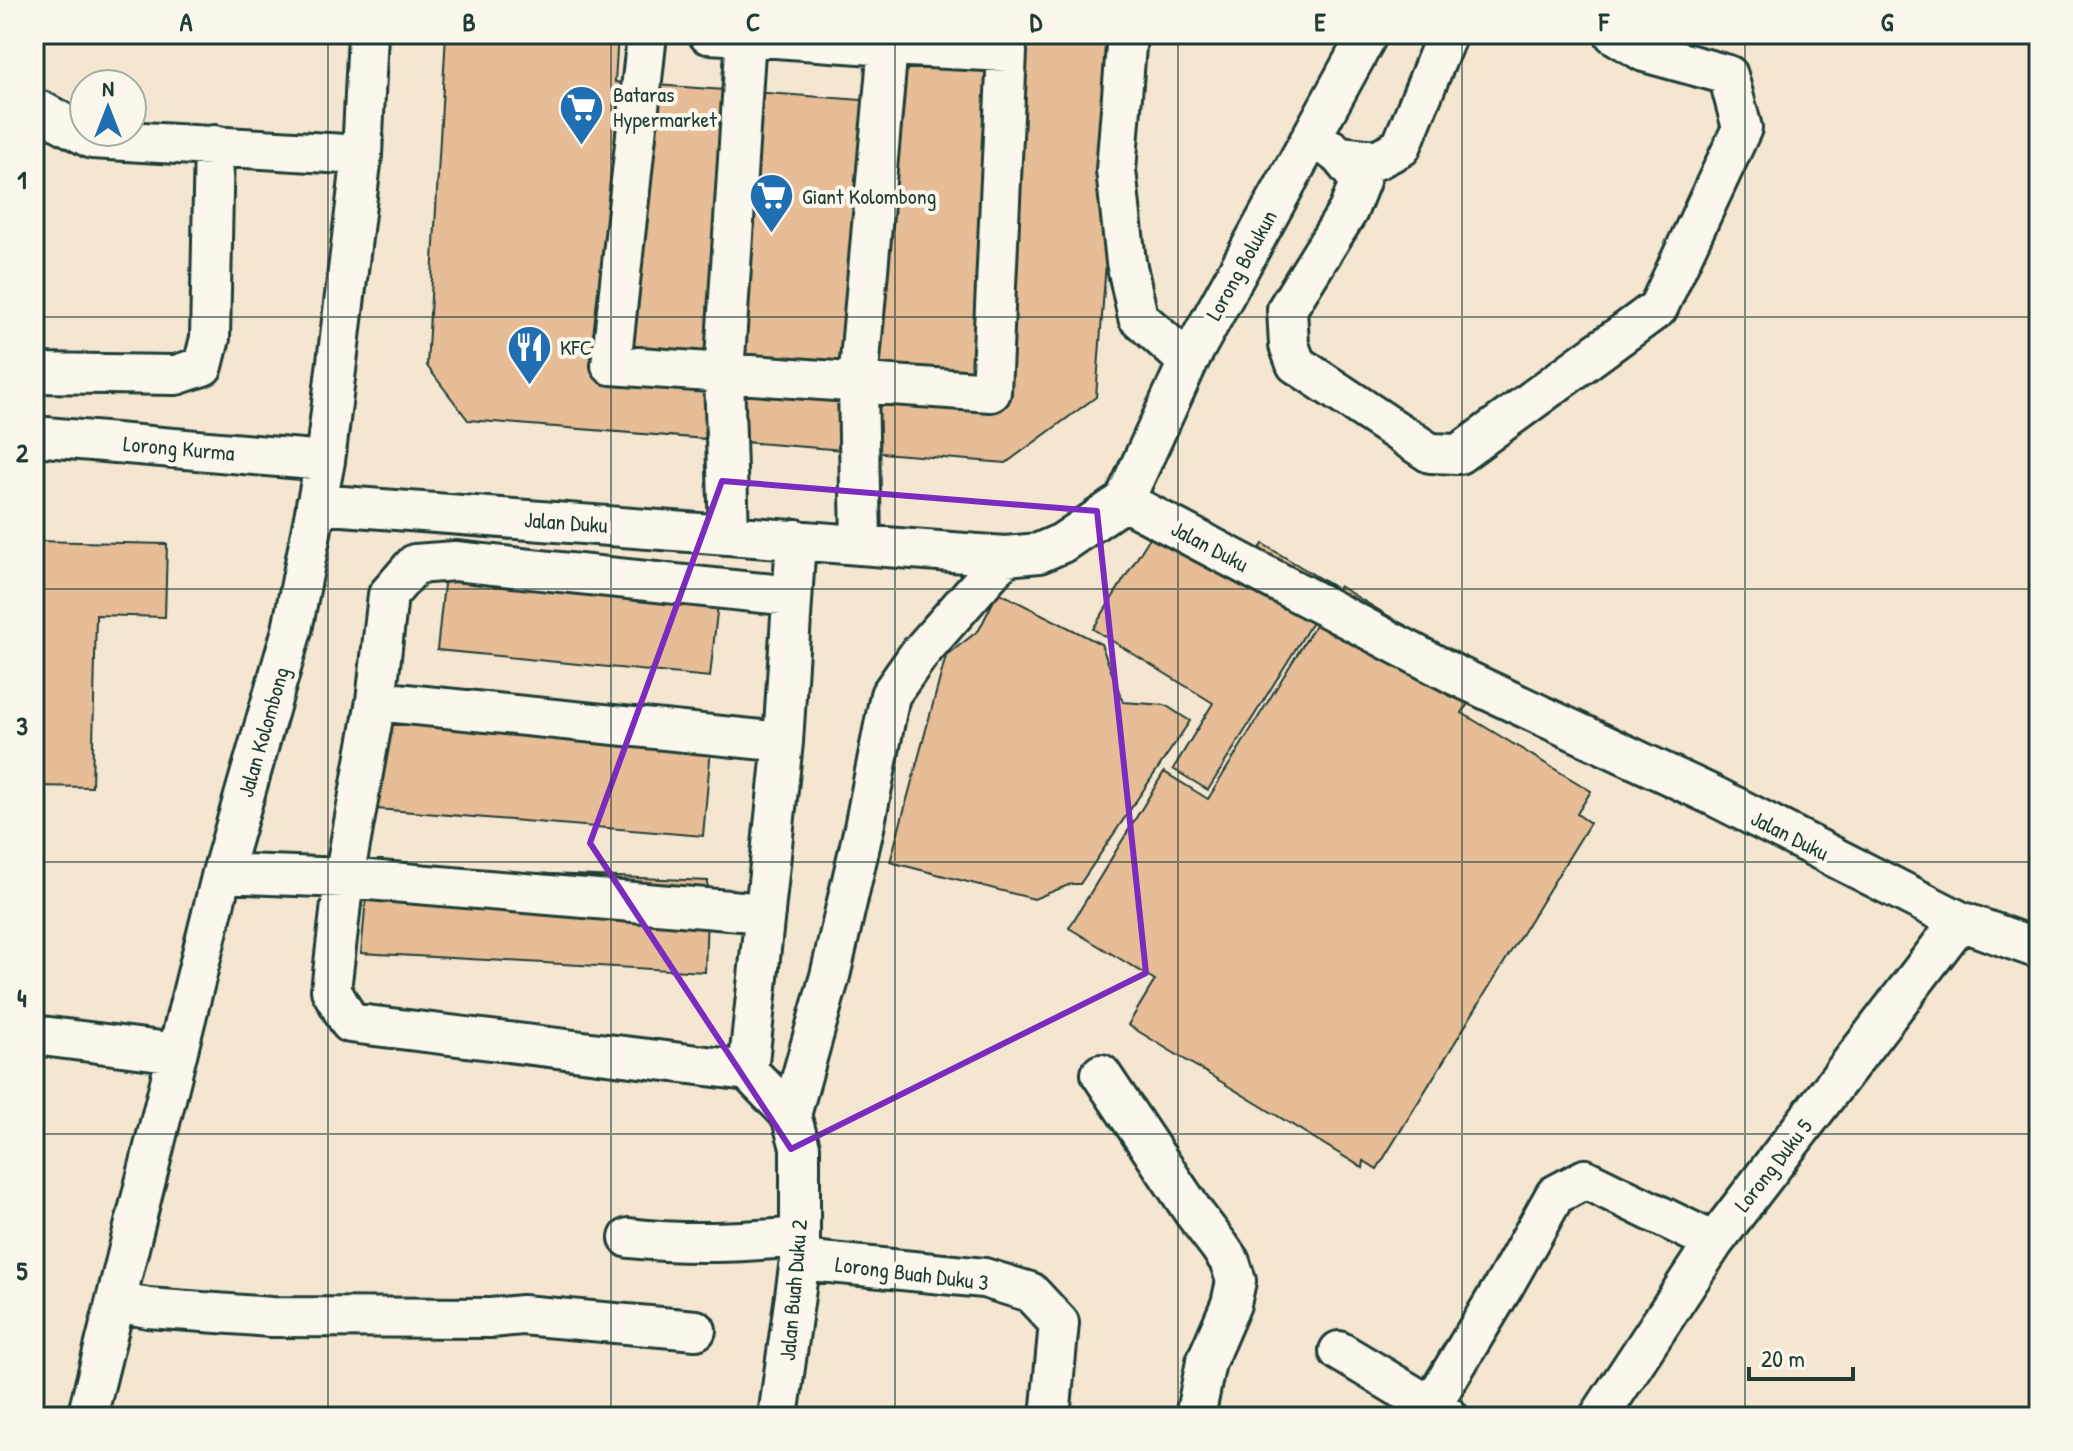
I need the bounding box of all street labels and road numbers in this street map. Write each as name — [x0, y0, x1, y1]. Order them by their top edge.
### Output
street label: Lorong Bolukun — [1198, 204, 1284, 326]
street label: Lorong Kurma — [122, 428, 236, 468]
street label: Jalan Duku — [523, 504, 609, 540]
street label: Jalan Duku — [1166, 513, 1254, 579]
street label: Jalan Kolombong — [230, 663, 296, 801]
street label: Jalan Duku — [1746, 803, 1834, 867]
street label: Lorong Duku 5 — [1727, 1112, 1819, 1218]
street label: Jalan Buah Duku 2 — [772, 1217, 814, 1362]
street label: Lorong Buah Duku 3 — [834, 1249, 990, 1297]

